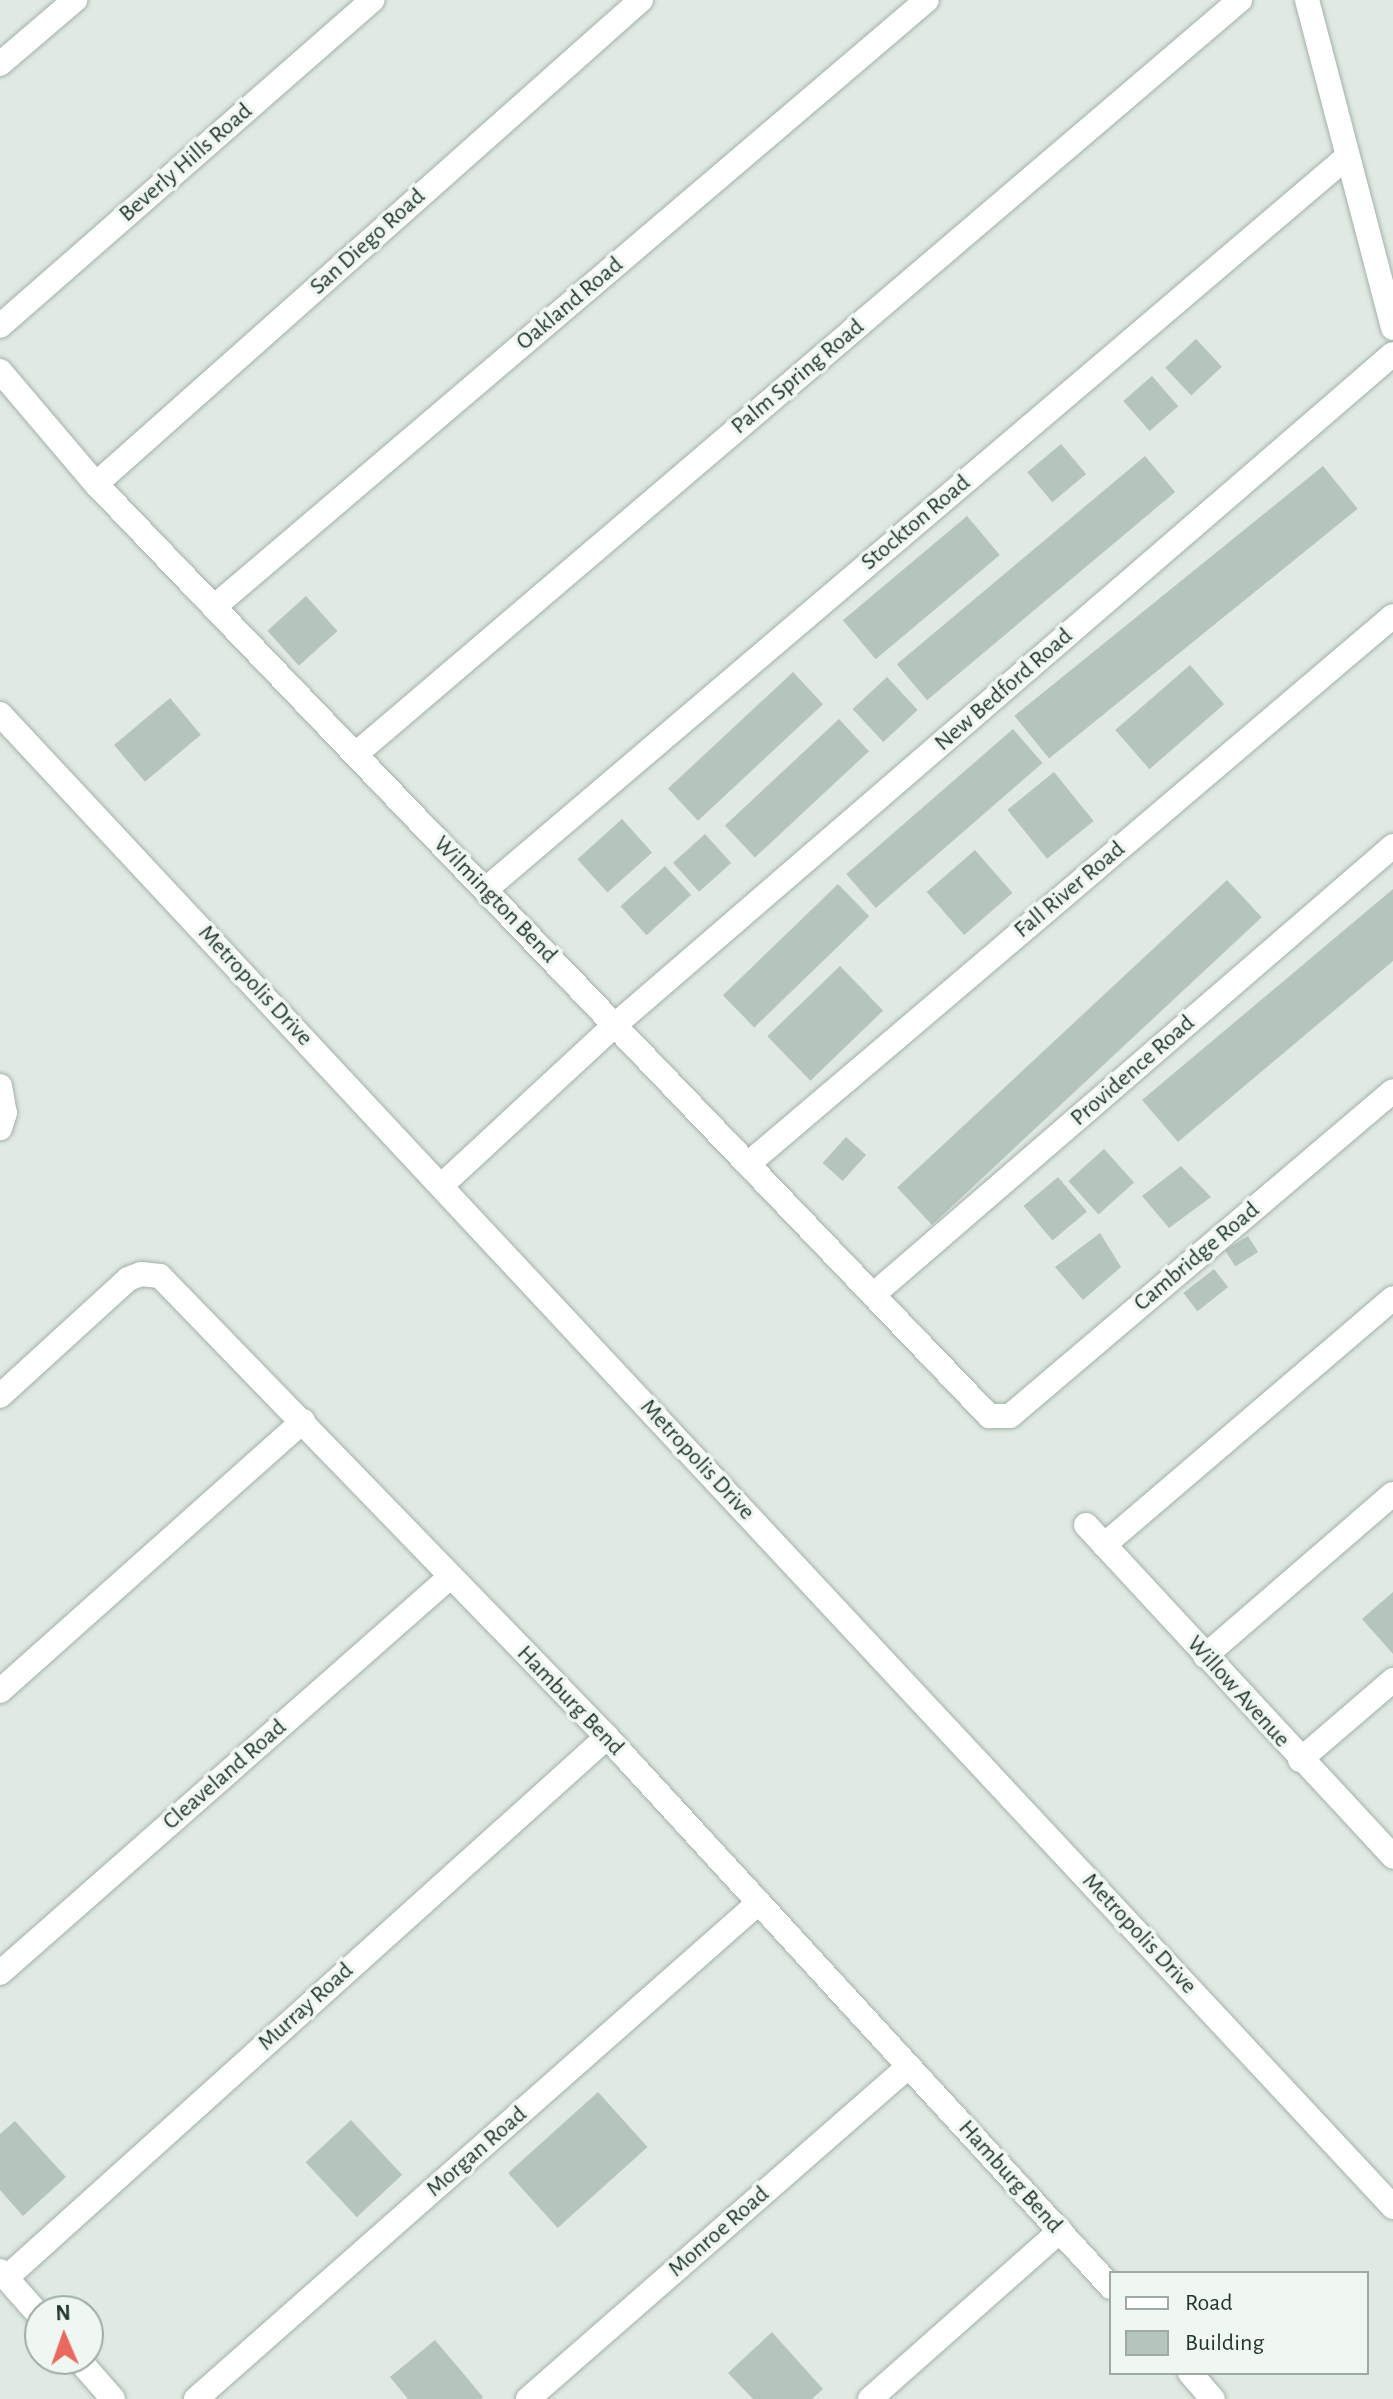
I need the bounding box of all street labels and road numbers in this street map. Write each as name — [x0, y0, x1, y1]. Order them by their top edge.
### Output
street label: Beverly Hills Road — [113, 97, 259, 229]
street label: San Diego Road — [304, 183, 432, 301]
street label: Oakland Road — [511, 251, 629, 357]
street label: Palm Spring Road — [726, 313, 870, 441]
street label: Stockton Road — [856, 469, 976, 577]
street label: New Bedford Road — [929, 622, 1079, 758]
street label: Wilmington Bend — [427, 830, 563, 970]
street label: Fall River Road — [1009, 835, 1131, 945]
street label: Metropolis Drive — [192, 919, 318, 1053]
street label: Providence Road — [1065, 1009, 1201, 1133]
street label: Cambridge Road — [1128, 1196, 1266, 1318]
street label: Metropolis Drive — [634, 1393, 760, 1527]
street label: Willow Avenue — [1180, 1630, 1296, 1754]
street label: Hamburg Bend — [510, 1640, 630, 1762]
street label: Cleaveland Road — [157, 1713, 293, 1837]
street label: Metropolis Drive — [1076, 1867, 1202, 2001]
street label: Murray Road — [252, 1957, 360, 2057]
street label: Morgan Road — [421, 2100, 533, 2204]
street label: Hamburg Bend — [952, 2115, 1068, 2239]
street label: Monroe Road — [663, 2180, 775, 2284]

